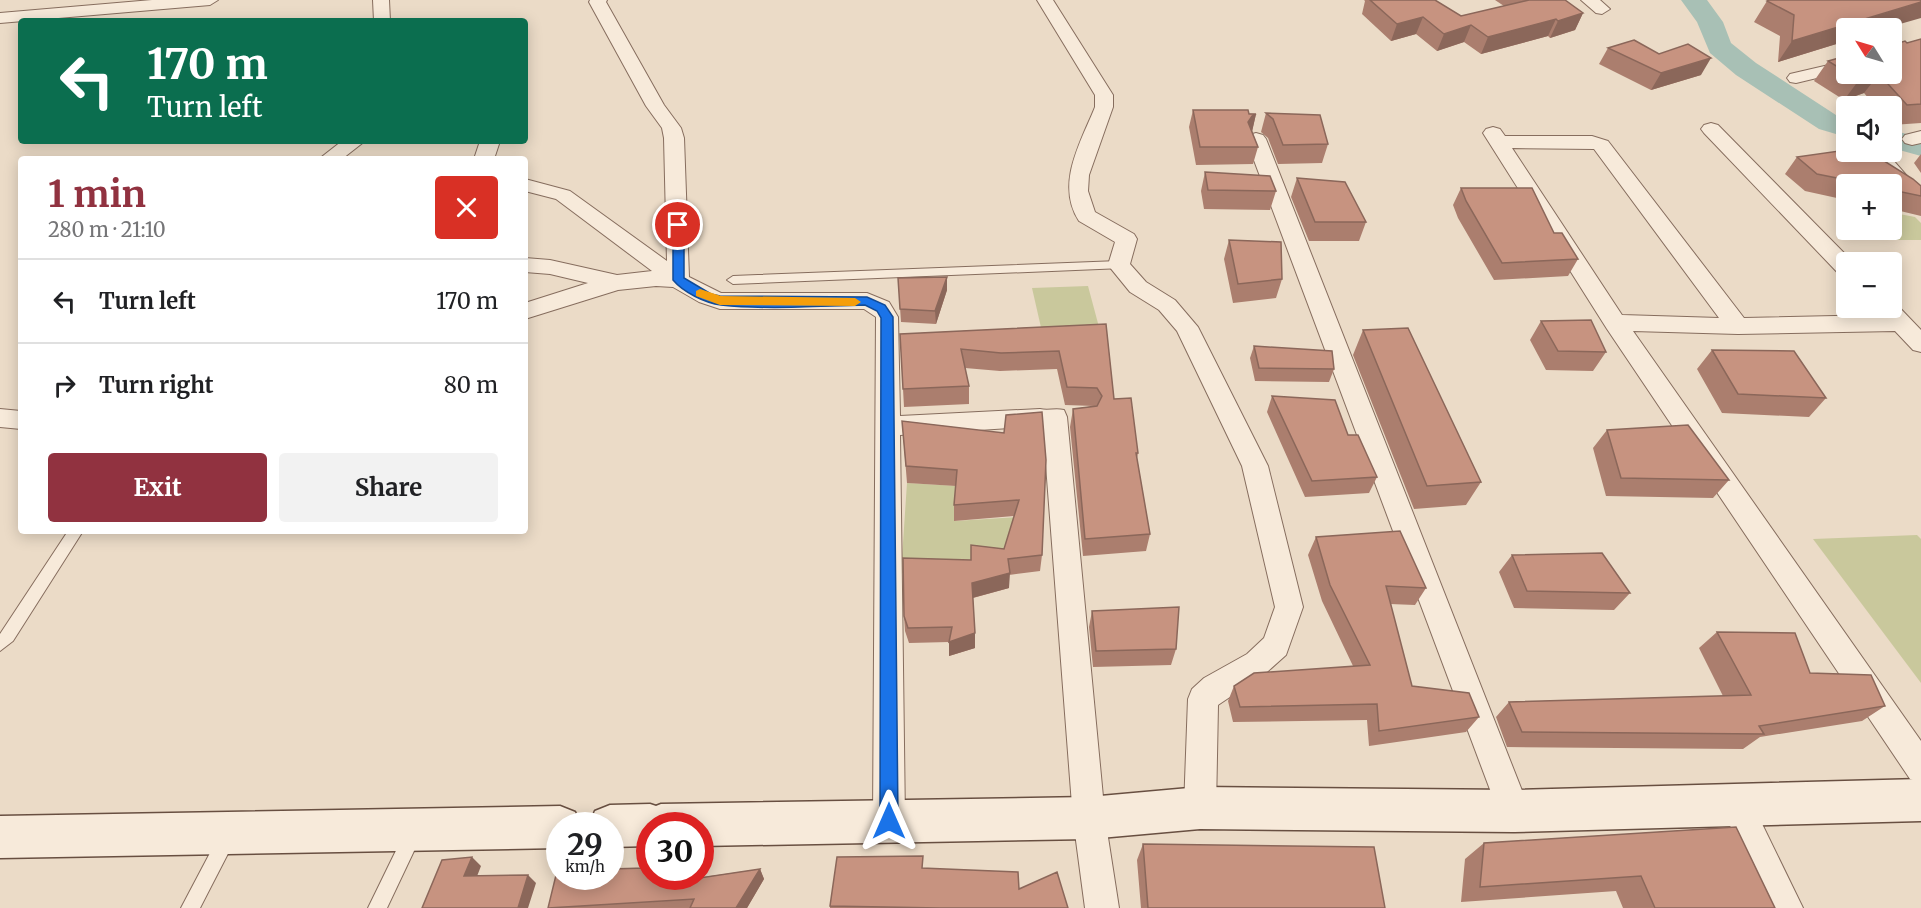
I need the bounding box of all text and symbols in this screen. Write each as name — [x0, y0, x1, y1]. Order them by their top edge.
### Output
north arrow — [1836, 18, 1902, 84]
map controls — [1836, 18, 1902, 318]
text: 170 m — [147, 38, 268, 90]
icon: left — [48, 42, 126, 120]
text: Turn left — [147, 90, 262, 124]
button: sound — [1836, 96, 1902, 162]
text: 1 min — [48, 172, 146, 217]
button: + — [1836, 174, 1902, 240]
button: close — [435, 176, 498, 239]
pin — [652, 199, 703, 250]
icon: arrive — [661, 208, 694, 241]
text: 280 m · 21:10 — [48, 217, 166, 242]
button: − — [1836, 252, 1902, 318]
icon: left — [48, 285, 81, 318]
text: Turn left — [99, 287, 196, 315]
text: 170 m — [436, 287, 498, 315]
icon: right — [48, 369, 81, 402]
text: Turn right — [99, 371, 213, 399]
text: 80 m — [444, 371, 498, 399]
button: Exit — [48, 453, 267, 522]
button: Share — [279, 453, 498, 522]
position arrow — [857, 789, 921, 853]
speed limit sign: 30 — [636, 812, 714, 890]
text: 29 — [567, 825, 603, 863]
text: km/h — [565, 857, 605, 876]

